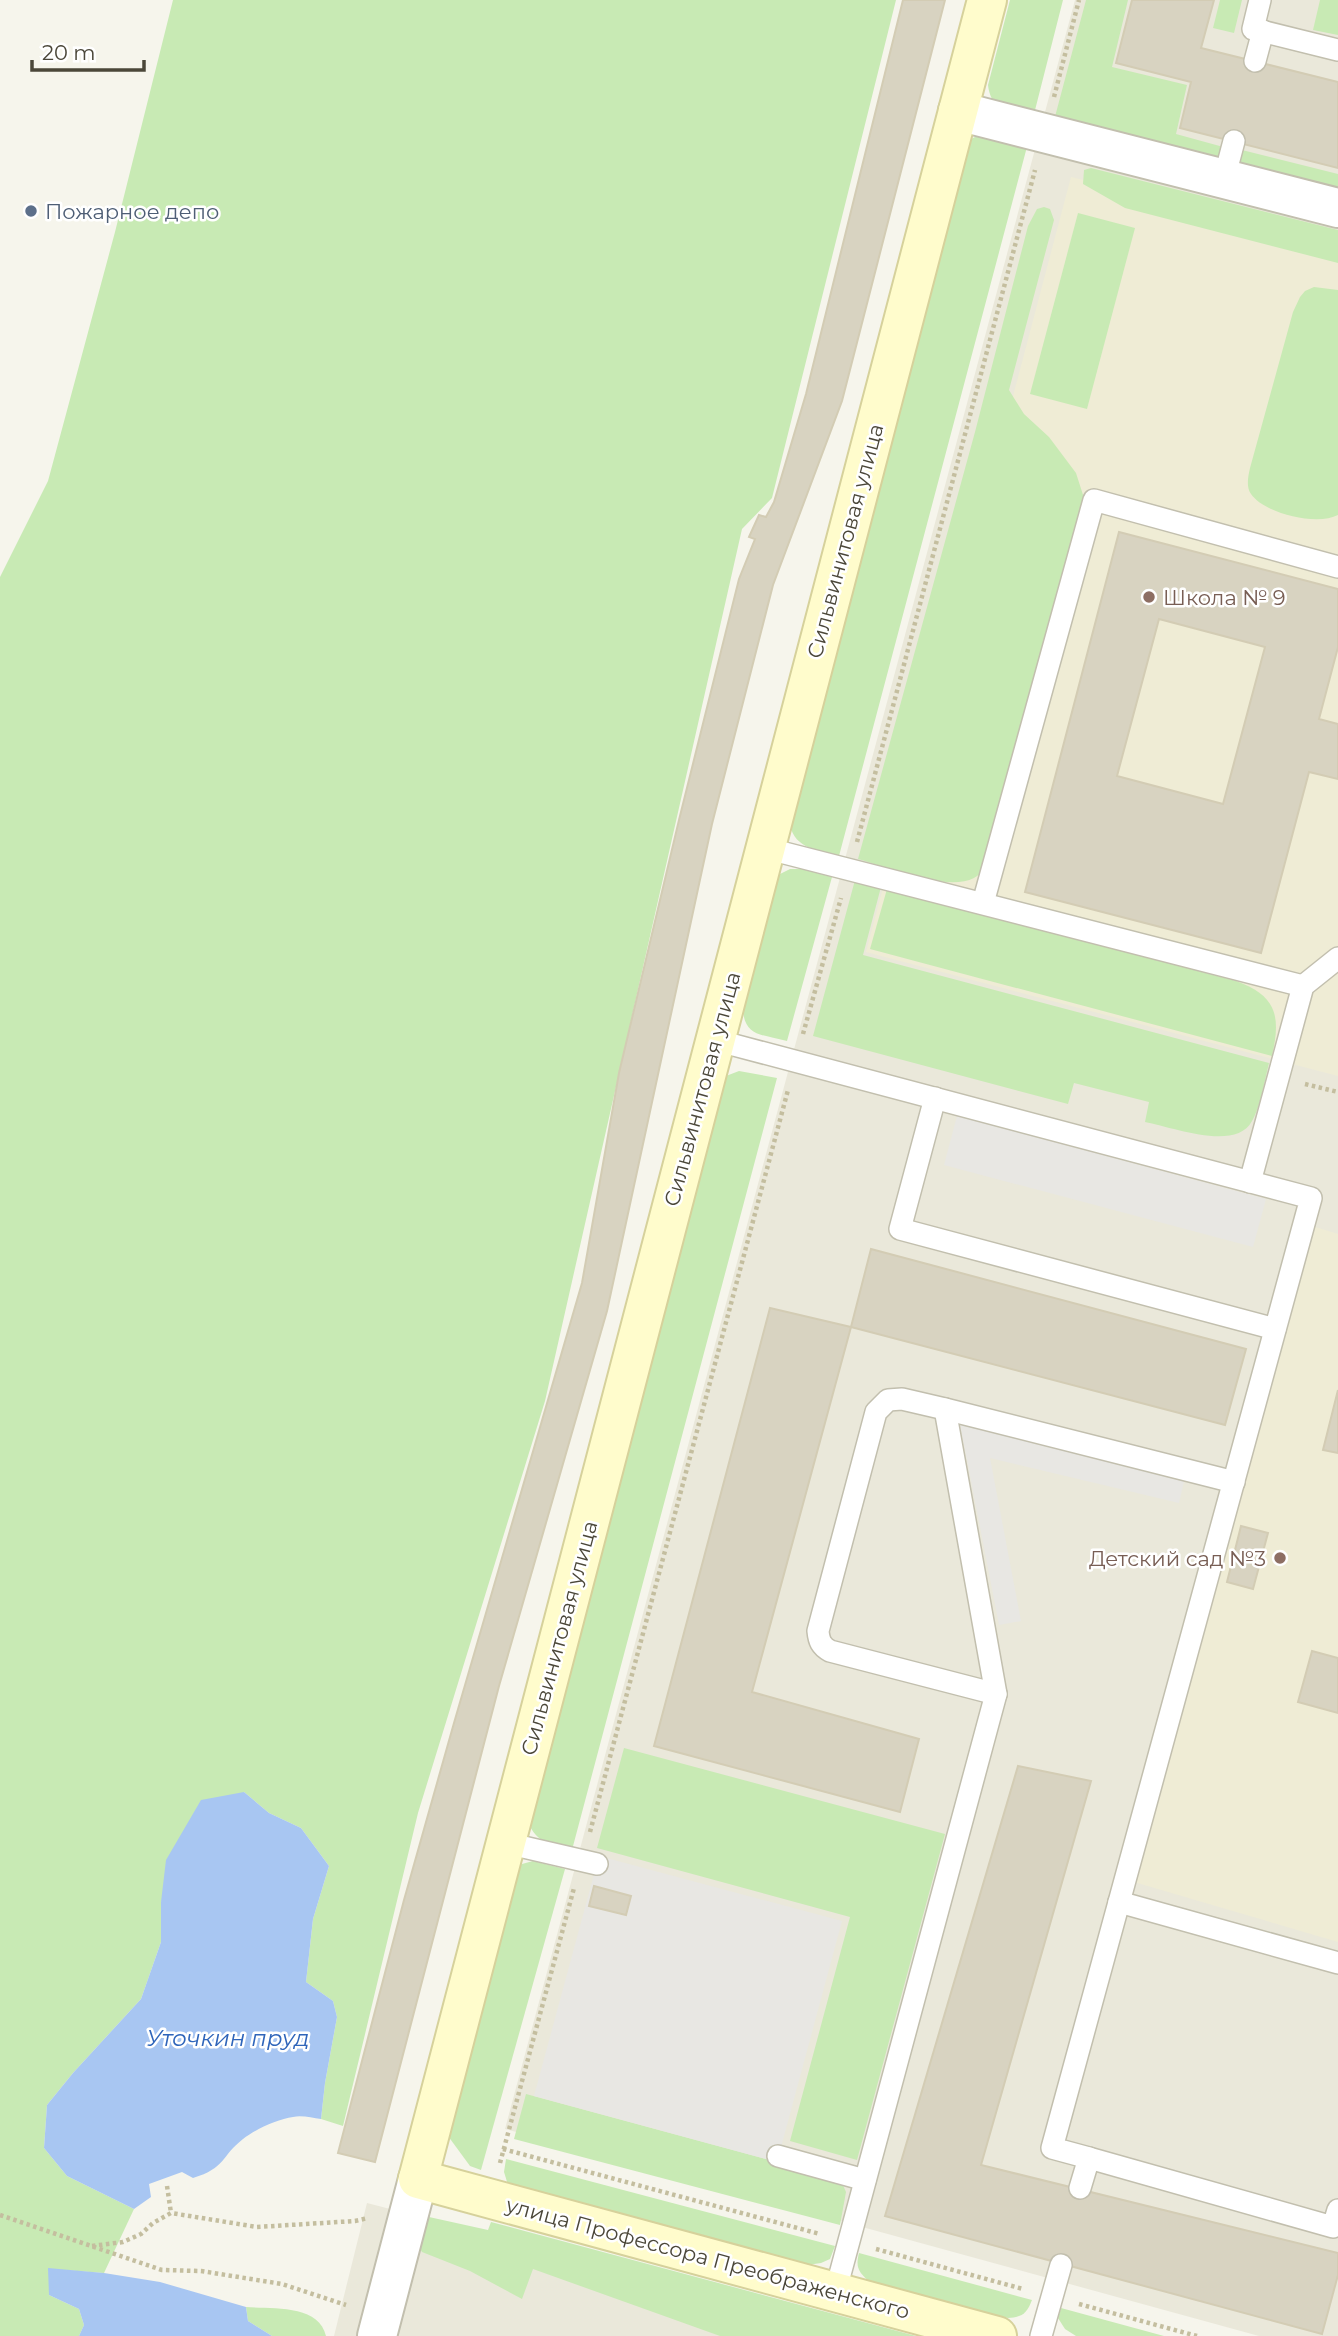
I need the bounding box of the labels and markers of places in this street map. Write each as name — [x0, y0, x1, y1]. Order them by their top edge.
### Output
place label: Пожарное депо — [45, 199, 219, 224]
marker: Пожарное депо — [23, 203, 39, 219]
place label: Школа № 9 — [1163, 585, 1286, 610]
marker: Школа № 9 — [1141, 589, 1157, 605]
place label: Детский сад №3 — [1089, 1546, 1266, 1571]
marker: Детский сад №3 — [1272, 1550, 1288, 1566]

